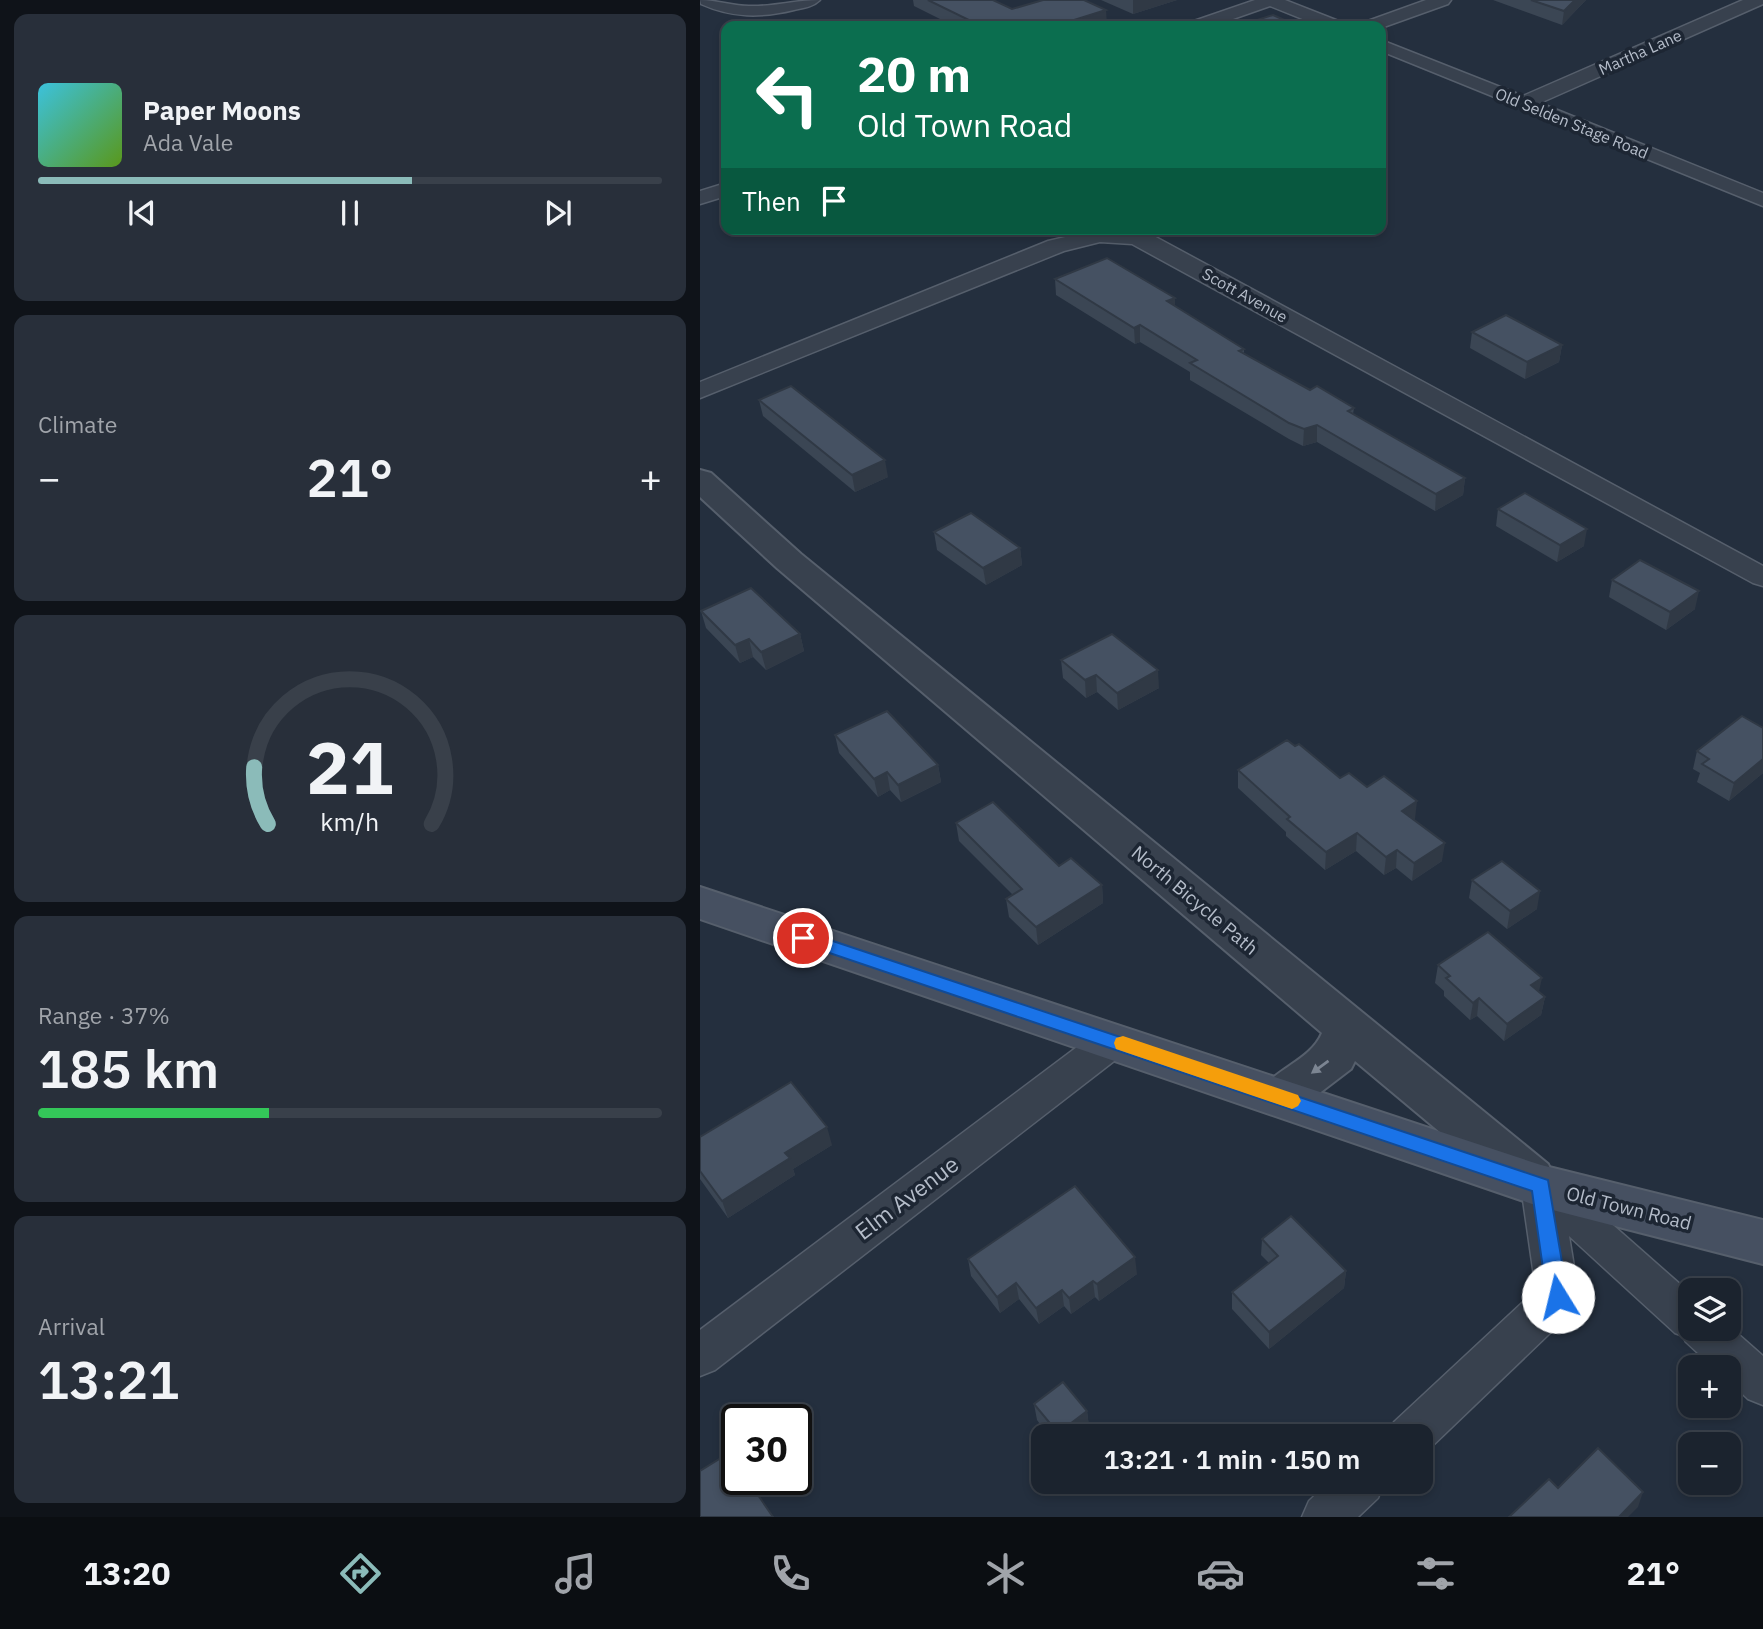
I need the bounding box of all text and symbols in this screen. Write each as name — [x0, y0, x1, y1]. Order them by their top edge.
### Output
street label: Martha Lane — [1595, 25, 1685, 79]
text: 20 m — [857, 42, 971, 105]
icon: left — [742, 49, 833, 140]
street label: Old Selden Stage Road — [1493, 83, 1651, 163]
text: Paper Moons — [143, 93, 301, 127]
text: Old Town Road — [857, 104, 1072, 146]
text: Ada Vale — [143, 127, 233, 157]
icon: arrive — [815, 182, 853, 220]
text: Then — [742, 184, 801, 218]
icon: previous — [123, 194, 161, 232]
icon: pause — [331, 194, 369, 232]
icon: next — [539, 194, 577, 232]
street label: Scott Avenue — [1199, 263, 1291, 327]
text: Climate — [38, 409, 117, 439]
text: 21° — [307, 444, 393, 511]
text: − — [38, 453, 61, 502]
text: + — [639, 453, 662, 502]
text: 21 — [306, 720, 394, 815]
text: km/h — [321, 805, 379, 838]
street label: North Bicycle Path — [1127, 840, 1263, 960]
pin — [773, 908, 833, 968]
icon: arrive — [784, 919, 822, 957]
text: Range · 37% — [38, 1000, 170, 1030]
text: 185 km — [38, 1035, 219, 1102]
one-way arrow — [1311, 1060, 1329, 1074]
street label: Elm Avenue — [849, 1149, 964, 1246]
street label: Old Town Road — [1564, 1181, 1694, 1235]
position arrow — [1521, 1260, 1595, 1334]
map controls — [1678, 1278, 1741, 1495]
button: layers — [1678, 1278, 1741, 1341]
text: Arrival — [38, 1311, 105, 1341]
text: 13:21 — [38, 1346, 179, 1413]
button: + — [1678, 1355, 1741, 1418]
speed limit sign: 30 — [721, 1404, 812, 1495]
button: − — [1678, 1432, 1741, 1495]
text: 13:21 · 1 min · 150 m — [1104, 1442, 1360, 1476]
icon: directions — [336, 1549, 385, 1598]
icon: music — [551, 1549, 600, 1598]
icon: phone — [766, 1549, 815, 1598]
icon: climate — [981, 1549, 1030, 1598]
icon: car — [1196, 1549, 1245, 1598]
icon: filters — [1411, 1549, 1460, 1598]
text: 13:20 — [83, 1552, 170, 1594]
text: 21° — [1626, 1552, 1680, 1594]

